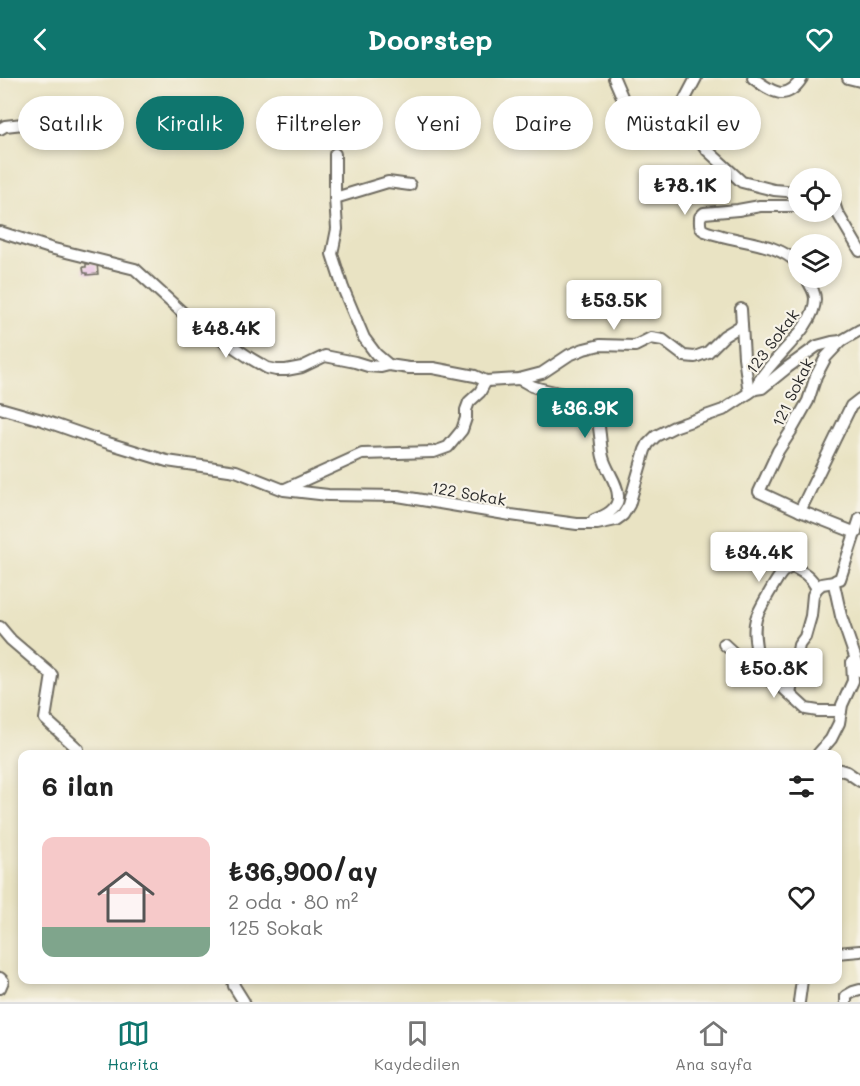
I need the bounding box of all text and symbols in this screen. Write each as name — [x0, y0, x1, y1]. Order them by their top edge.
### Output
text: Doorstep — [368, 22, 492, 57]
icon: back — [24, 23, 57, 56]
icon: heart — [803, 23, 836, 56]
chip: Satılık — [18, 96, 124, 150]
chip: Kiralık — [136, 96, 244, 150]
chip: Filtreler — [256, 96, 383, 150]
chip: Yeni — [395, 96, 481, 150]
chip: Daire — [493, 96, 593, 150]
chip: Müstakil ev — [605, 96, 761, 150]
pin: ₺78.1K — [636, 165, 734, 216]
map controls — [788, 168, 842, 288]
button: locate — [788, 168, 842, 222]
text: ₺78.1K — [653, 171, 717, 197]
button: layers — [788, 234, 842, 288]
pin: ₺53.5K — [565, 280, 663, 331]
text: ₺53.5K — [580, 286, 648, 312]
street label: 123 Sokak — [741, 304, 803, 378]
pin: ₺48.4K — [177, 308, 275, 359]
text: ₺48.4K — [191, 314, 261, 340]
street label: 121 Sokak — [766, 354, 818, 430]
pin: ₺36.9K — [536, 388, 634, 439]
text: ₺36.9K — [551, 394, 619, 420]
street label: 122 Sokak — [430, 476, 508, 510]
pin: ₺34.4K — [710, 532, 808, 583]
text: ₺34.4K — [724, 538, 794, 564]
pin: ₺50.8K — [725, 648, 823, 699]
text: ₺50.8K — [740, 654, 808, 680]
text: 6 ilan — [42, 769, 114, 803]
icon: filters — [785, 770, 818, 803]
text: ₺36,900/ay — [228, 854, 378, 888]
icon: home — [90, 861, 162, 933]
icon: heart — [785, 881, 818, 914]
text: 2 oda · 80 m² — [228, 888, 358, 914]
text: 125 Sokak — [228, 914, 323, 940]
tab: Harita — [108, 1017, 159, 1074]
tab: Kaydedilen — [374, 1017, 460, 1074]
tab: Ana sayfa — [675, 1017, 752, 1074]

